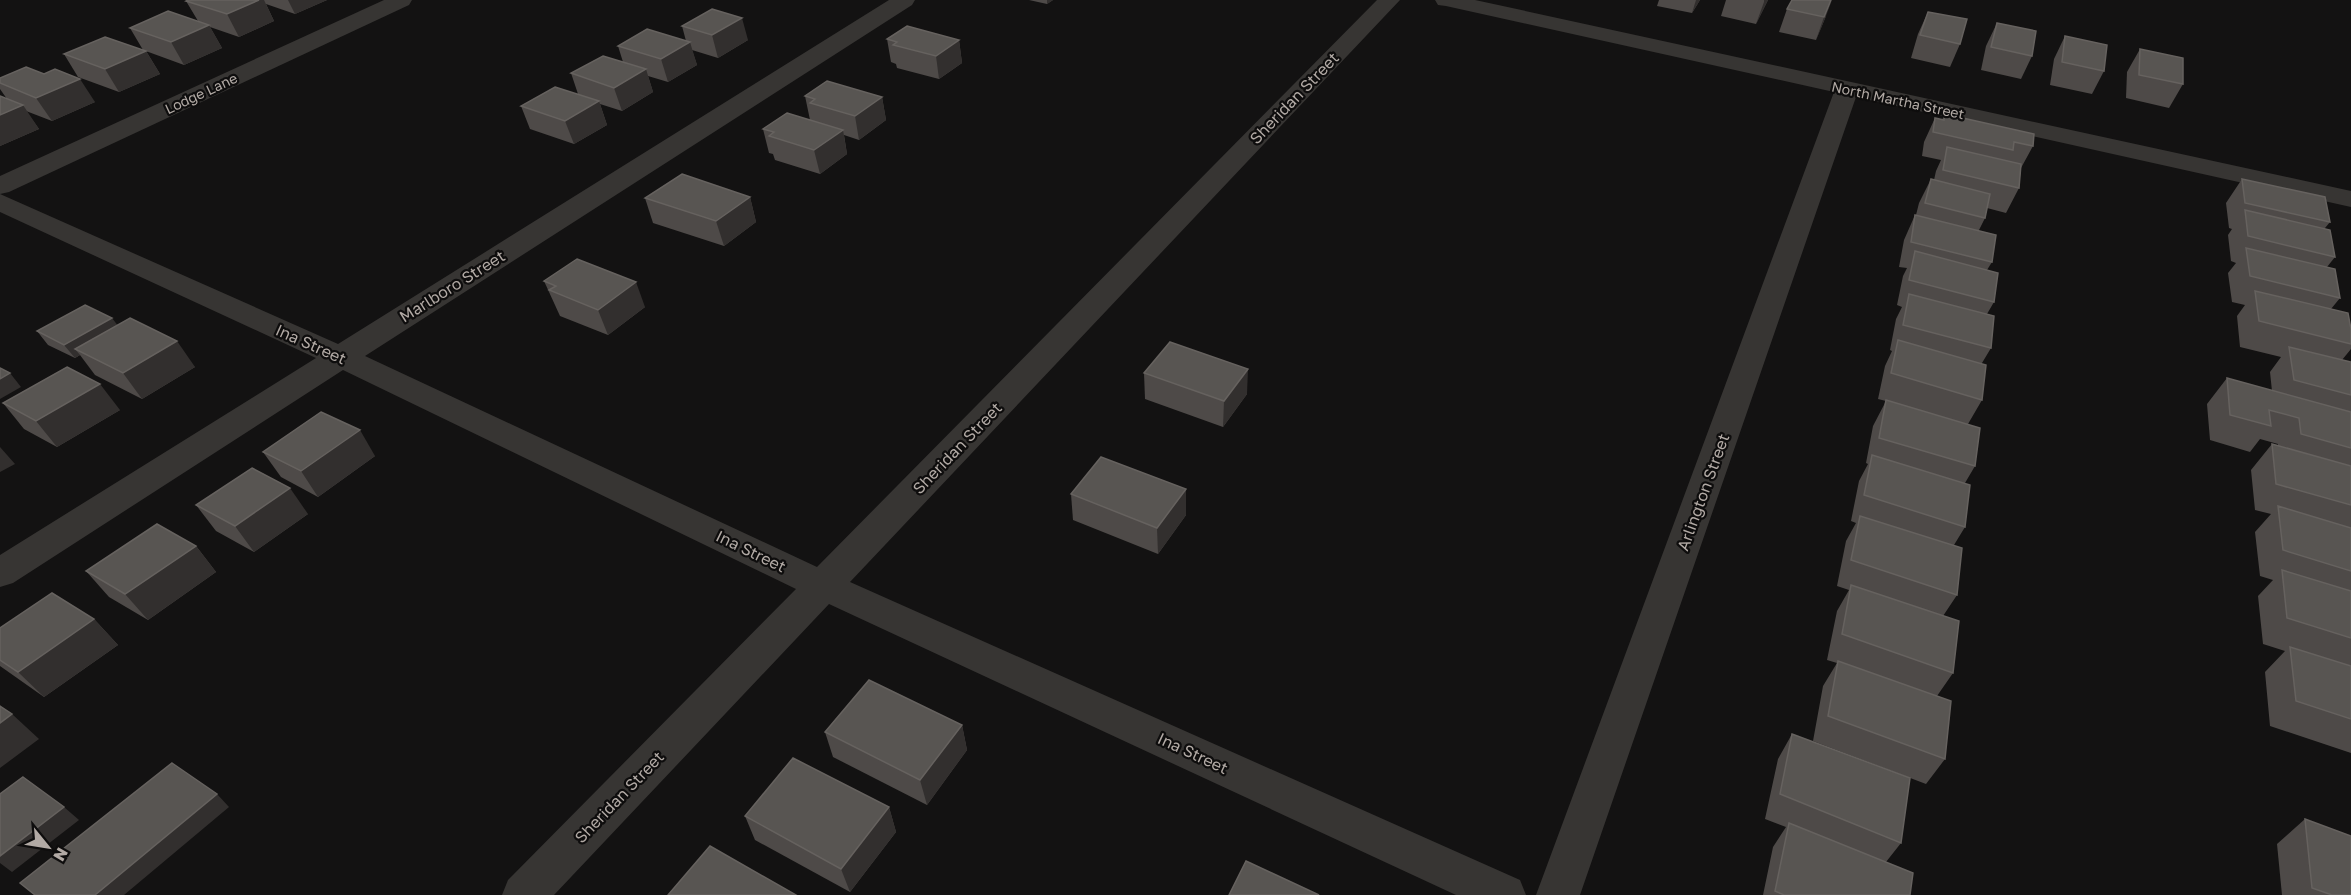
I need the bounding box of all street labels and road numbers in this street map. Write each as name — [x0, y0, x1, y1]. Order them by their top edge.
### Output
street label: Sheridan Street — [1245, 48, 1343, 148]
street label: Lodge Lane — [162, 69, 240, 117]
street label: North Martha Street — [1830, 78, 1966, 122]
street label: Marlboro Street — [396, 246, 508, 326]
street label: Ina Street — [273, 320, 349, 368]
street label: Sheridan Street — [908, 398, 1006, 498]
street label: Arlington Street — [1673, 431, 1733, 553]
street label: Ina Street — [713, 526, 789, 576]
street label: Ina Street — [1155, 728, 1231, 778]
street label: Sheridan Street — [570, 747, 668, 847]

